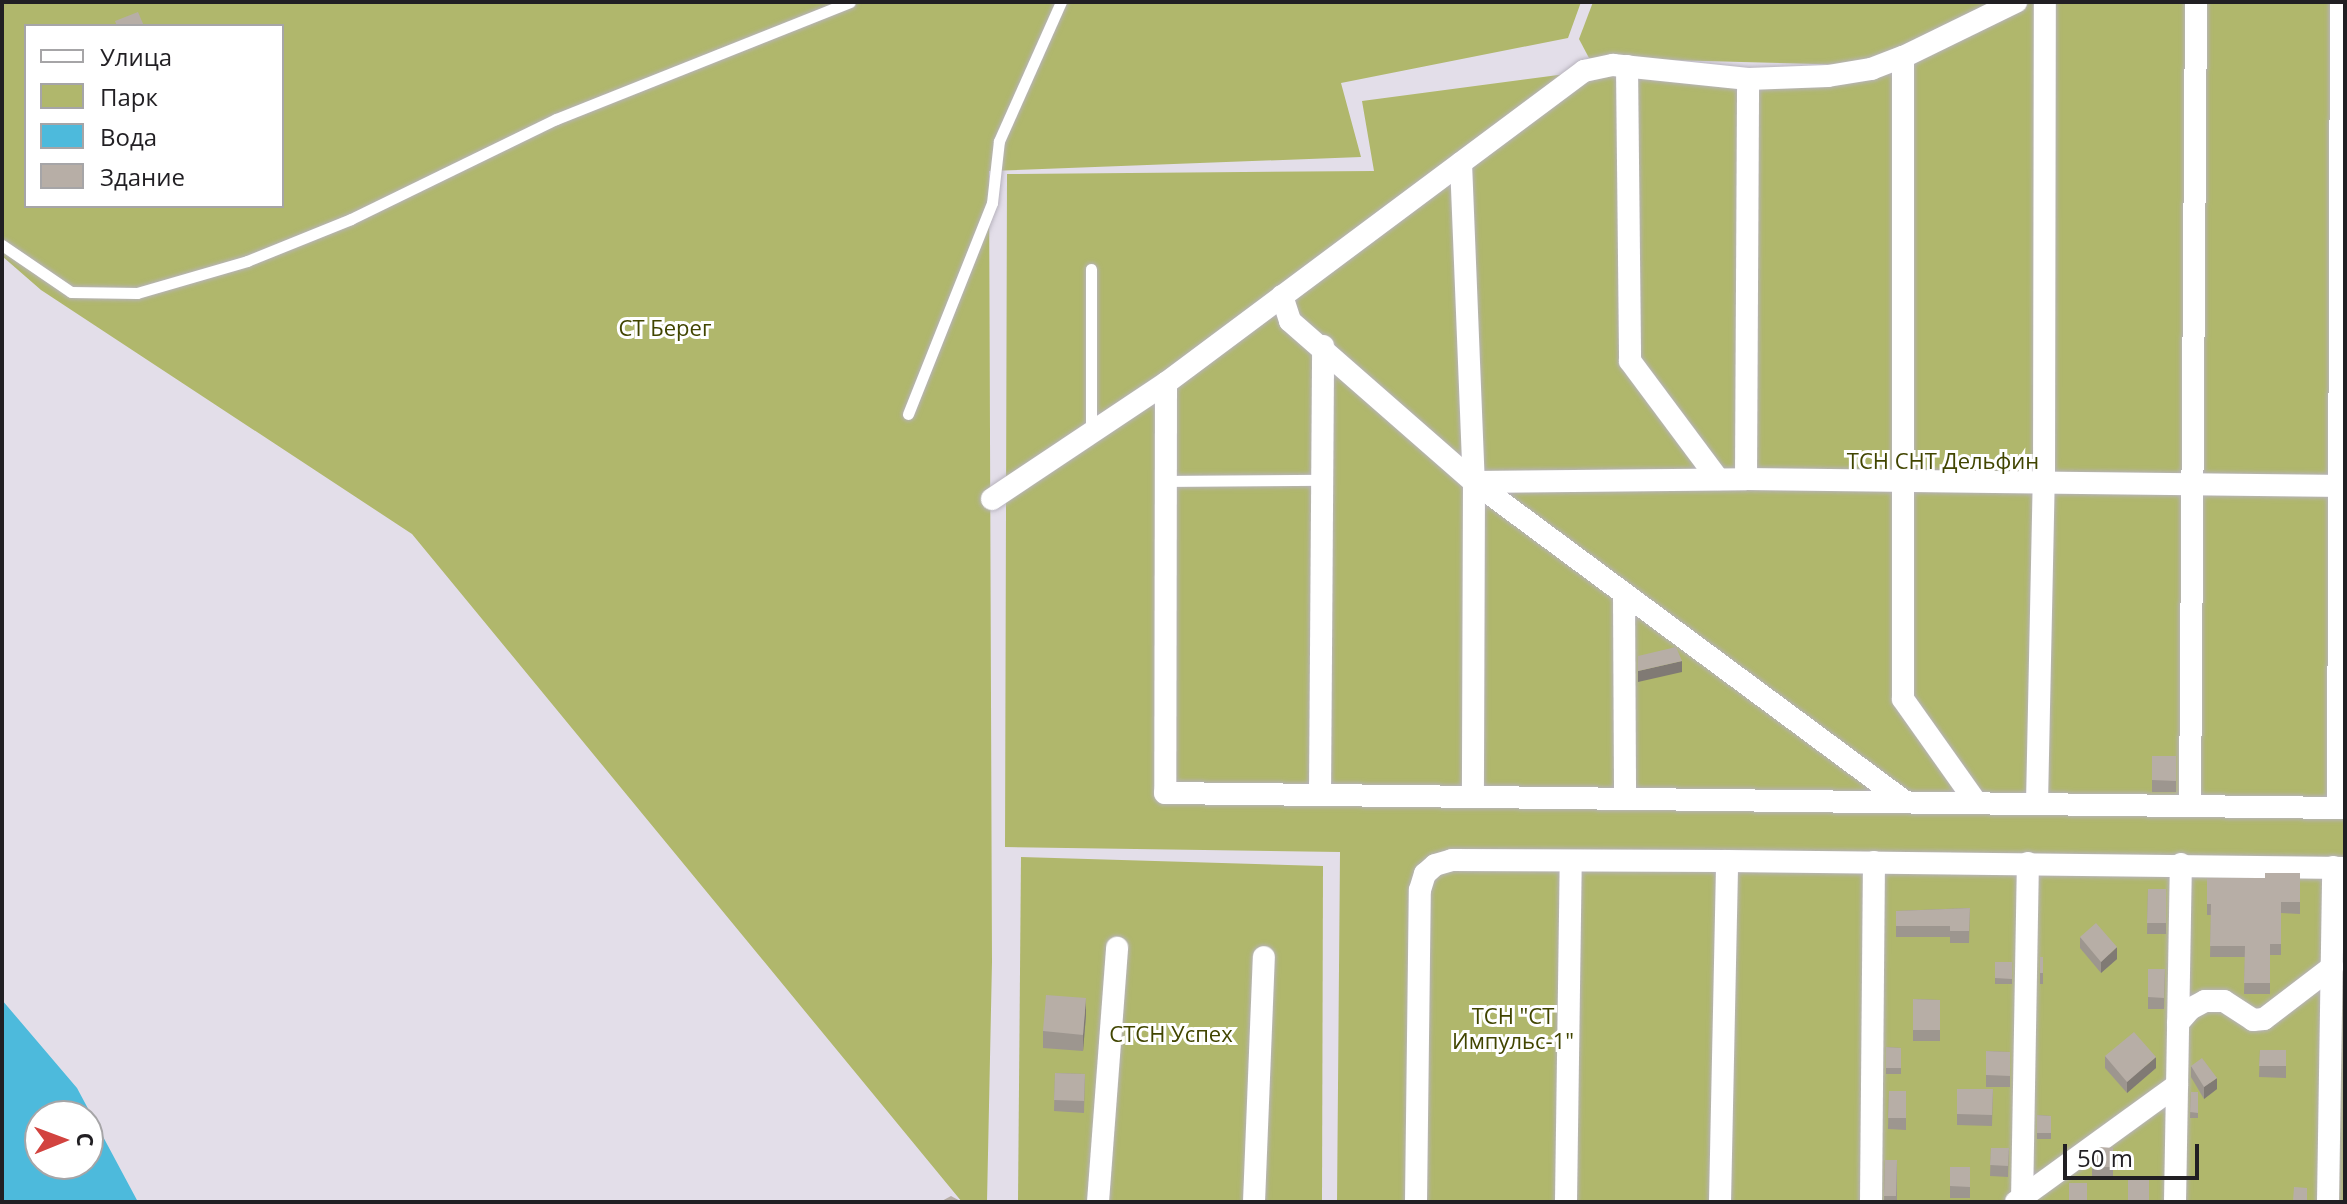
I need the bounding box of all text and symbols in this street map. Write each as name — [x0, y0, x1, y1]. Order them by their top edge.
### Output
legend — [24, 24, 284, 208]
text: Улица — [100, 40, 172, 73]
text: Парк — [100, 80, 158, 113]
text: Вода — [100, 120, 157, 153]
text: Здание — [100, 160, 185, 193]
park label: СТ Берег — [619, 315, 711, 341]
park label: ТСН СНТ Дельфин — [1847, 448, 2039, 474]
park label: ТСН "СТ Импульс-1" — [1452, 1002, 1574, 1054]
park label: СТСН Успех — [1109, 1021, 1233, 1047]
north arrow — [24, 1100, 104, 1180]
scale bar — [2067, 1128, 2203, 1178]
text: С — [71, 1132, 101, 1147]
text: 50 m — [2077, 1141, 2133, 1174]

